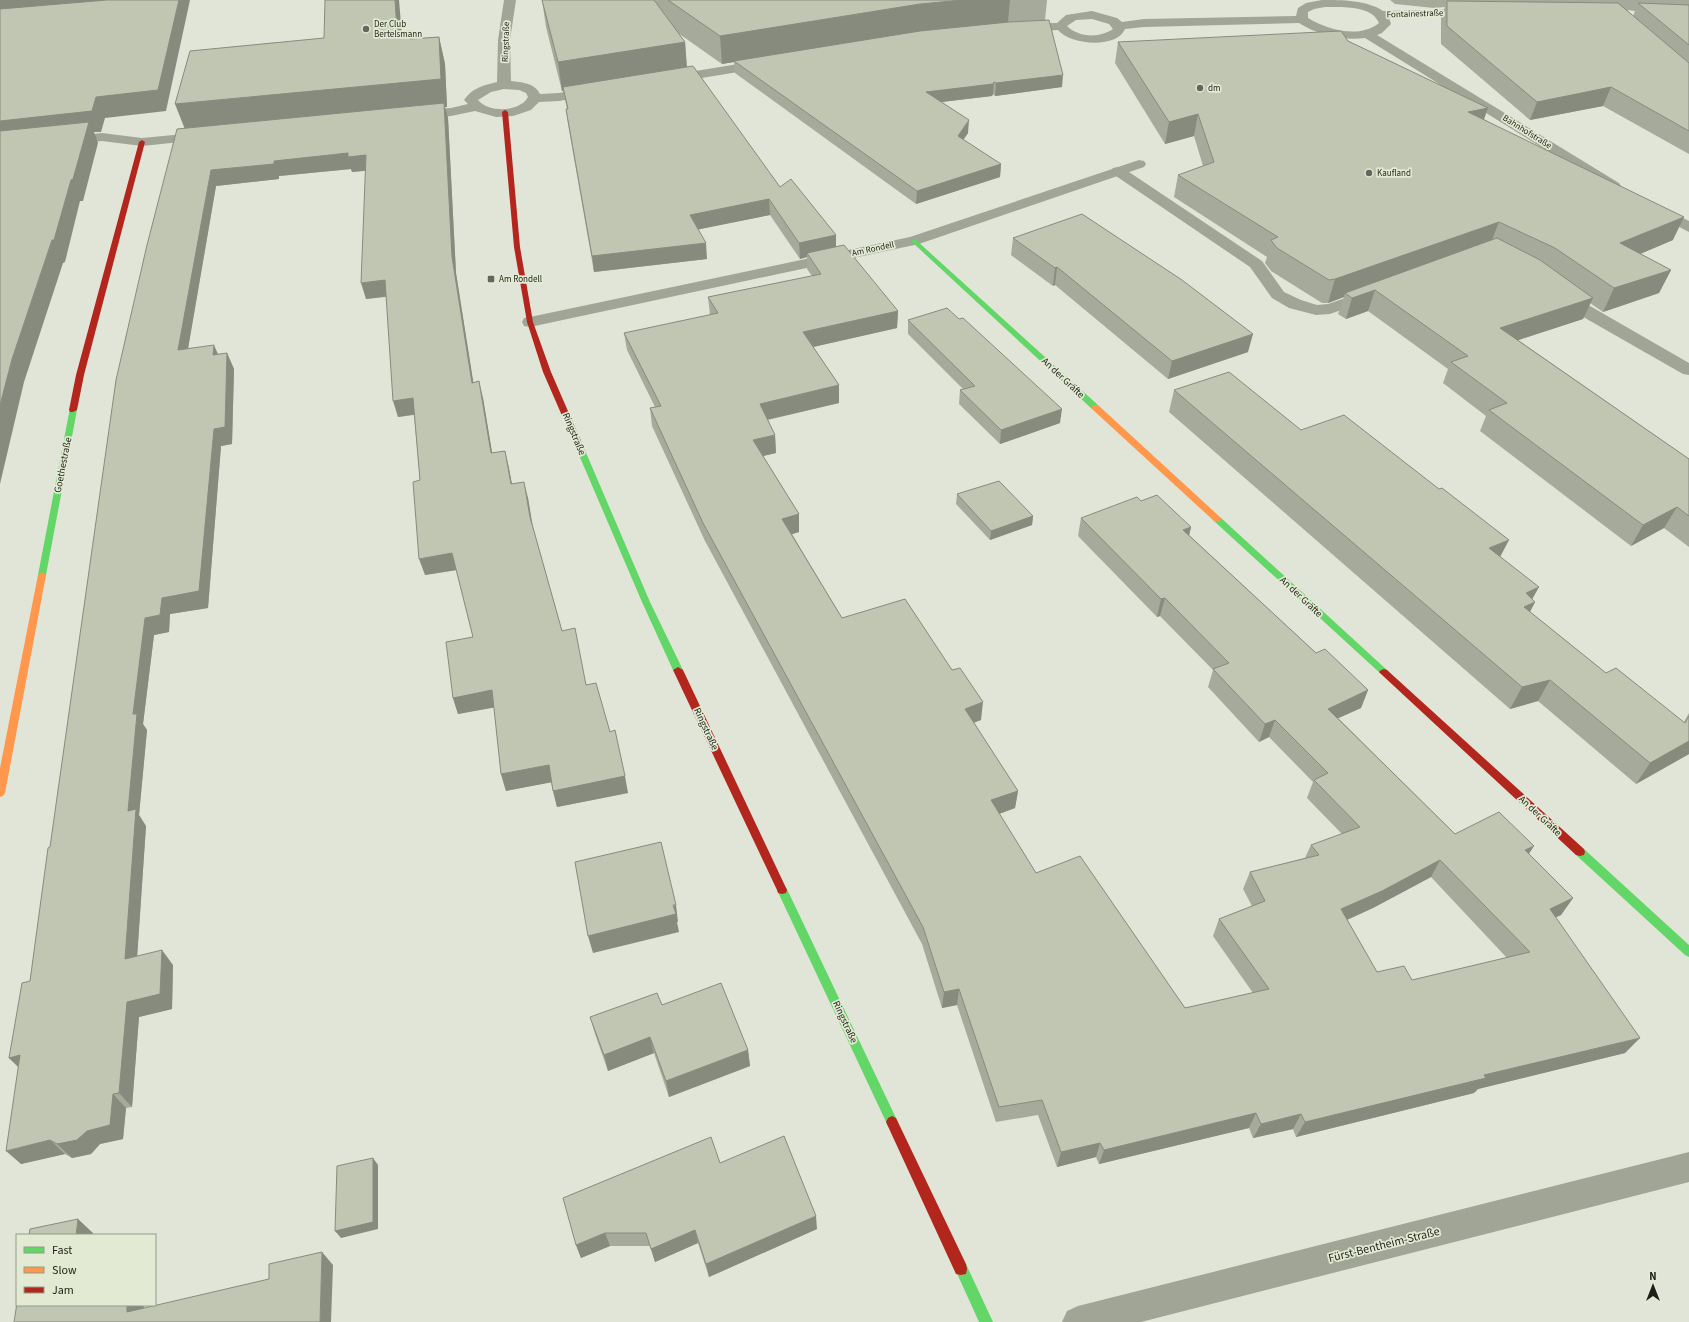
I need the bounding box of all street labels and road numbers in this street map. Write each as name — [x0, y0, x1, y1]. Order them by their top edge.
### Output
street label: Fontainestraße — [1386, 6, 1444, 21]
street label: Ringstraße — [499, 21, 513, 62]
street label: Bahnhofstraße — [1500, 112, 1555, 153]
street label: Am Rondell — [851, 238, 895, 260]
street label: An der Gräfte — [1038, 354, 1088, 402]
street label: Ringstraße — [559, 411, 589, 457]
street label: Goethestraße — [51, 436, 75, 494]
street label: An der Gräfte — [1276, 573, 1326, 621]
street label: Ringstraße — [690, 706, 722, 752]
street label: An der Gräfte — [1515, 792, 1565, 840]
street label: Ringstraße — [829, 999, 861, 1045]
street label: Fürst-Bentheim-Straße — [1327, 1223, 1441, 1267]

